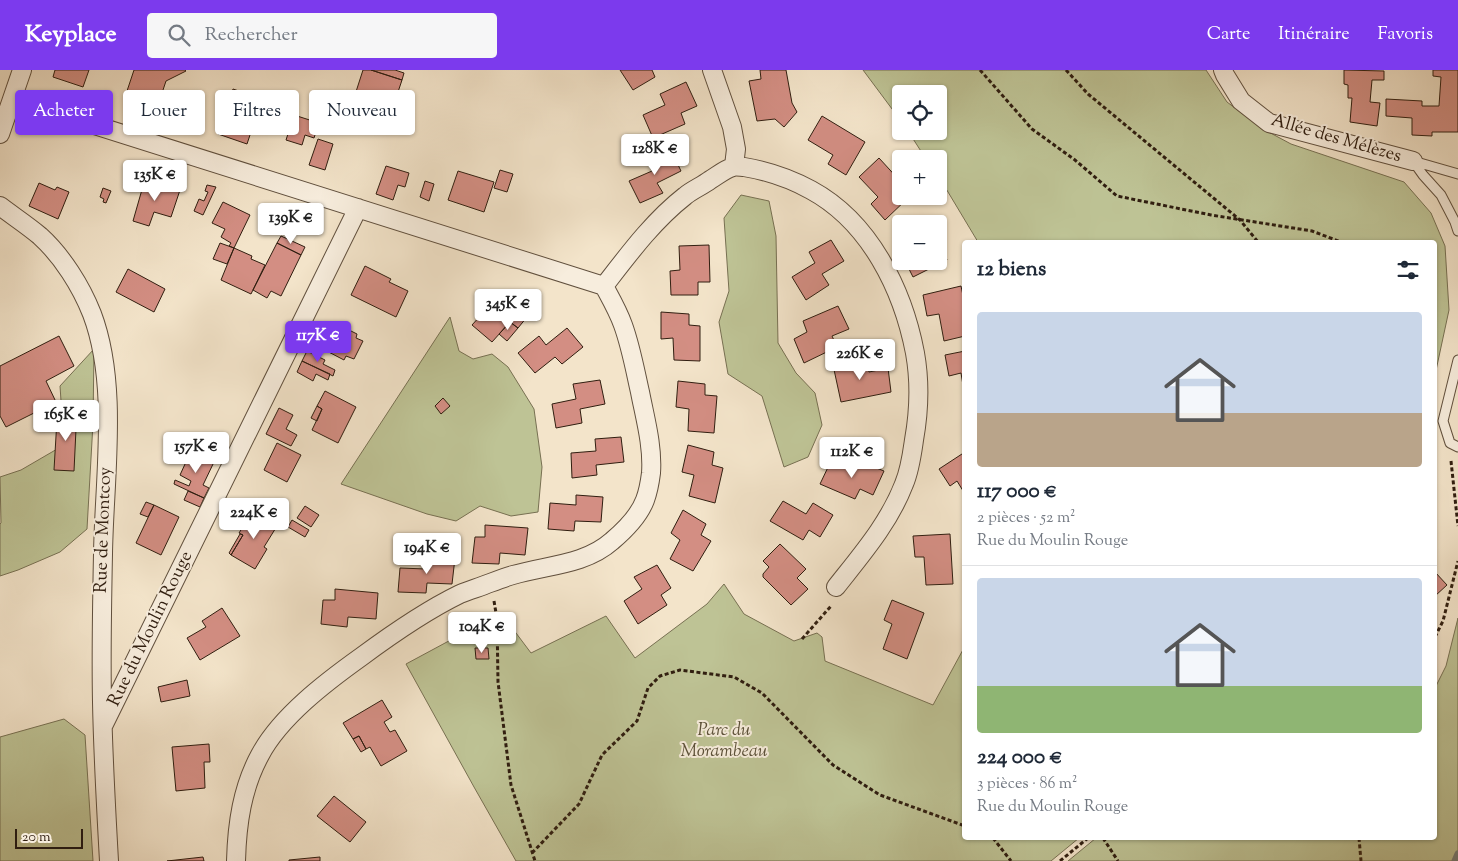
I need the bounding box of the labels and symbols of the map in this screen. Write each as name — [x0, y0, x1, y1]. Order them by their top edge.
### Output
street label: Allée des Mélèzes — [1268, 108, 1404, 170]
pin: 128K € — [614, 134, 696, 176]
pin: 135K € — [114, 160, 196, 202]
pin: 139K € — [250, 202, 332, 245]
pin: 345K € — [467, 288, 549, 331]
pin: 117K € — [277, 320, 359, 363]
pin: 226K € — [819, 338, 901, 381]
pin: 165K € — [25, 400, 107, 442]
pin: 157K € — [155, 432, 237, 474]
pin: 112K € — [811, 436, 893, 479]
street label: Rue de Montcoy — [89, 466, 119, 594]
pin: 224K € — [213, 498, 295, 540]
pin: 194K € — [386, 532, 468, 575]
street label: Rue du Moulin Rouge — [102, 547, 200, 711]
pin: 104K € — [441, 612, 523, 654]
park label: Parc du Morambeau — [680, 718, 768, 765]
scale bar — [15, 826, 82, 849]

